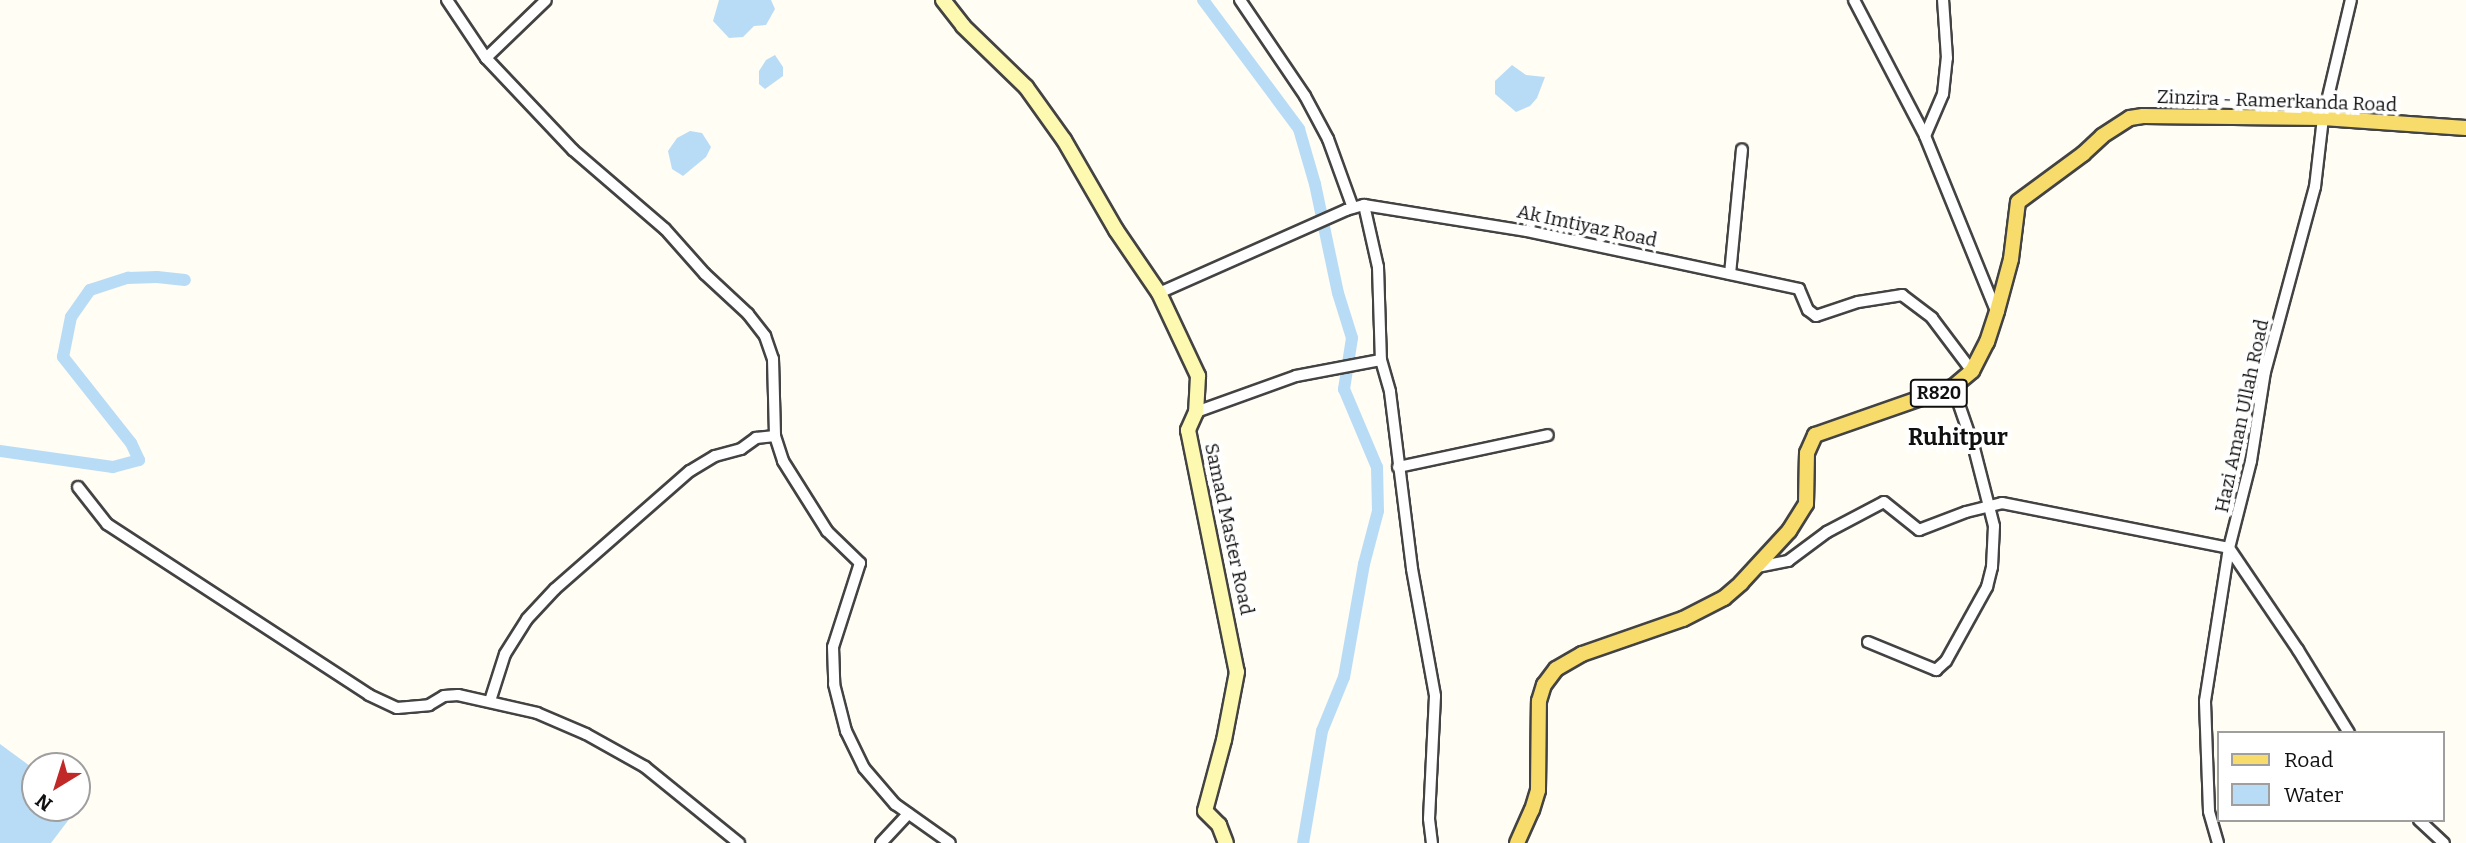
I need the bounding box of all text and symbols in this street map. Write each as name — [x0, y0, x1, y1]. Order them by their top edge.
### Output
street label: Zinzira - Ramerkanda Road — [2157, 85, 2397, 117]
street label: Ak Imtiyaz Road — [1515, 200, 1659, 252]
street label: Hazi Aman Ullah Road — [2210, 317, 2274, 515]
road number: R820 — [1909, 379, 1969, 408]
district label: Ruhitpur — [1908, 423, 2008, 451]
street label: Samad Master Road — [1200, 441, 1258, 617]
legend — [2218, 731, 2445, 822]
text: Road — [2284, 747, 2333, 773]
north arrow — [21, 752, 91, 822]
text: Water — [2284, 782, 2343, 808]
text: N — [31, 789, 57, 816]

